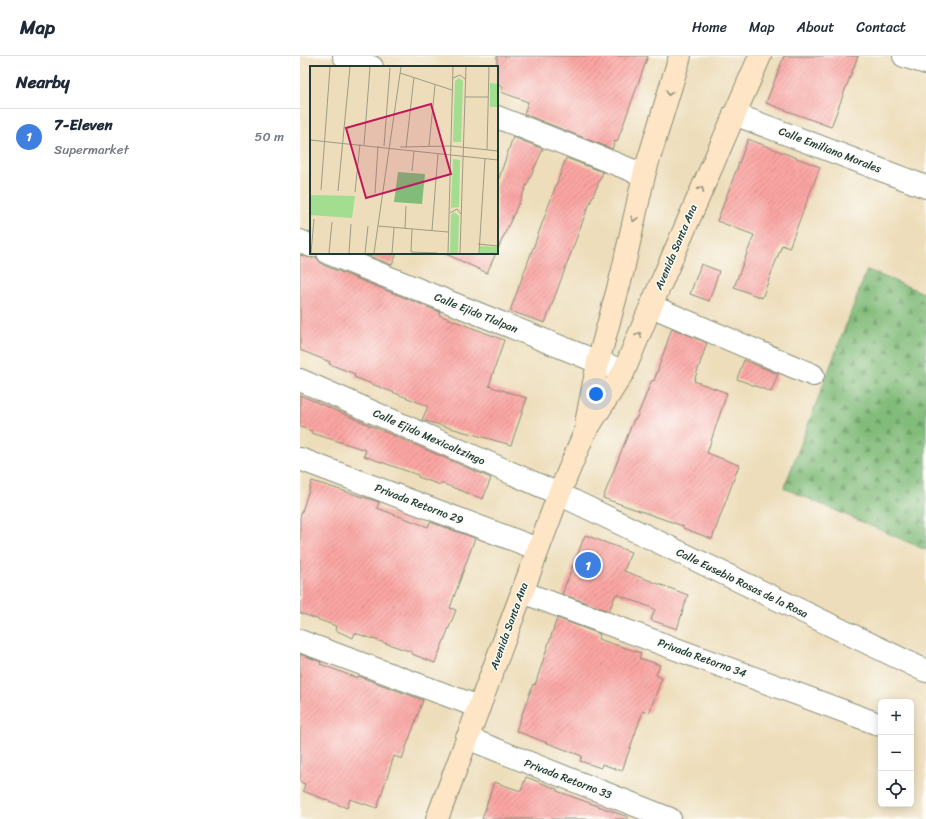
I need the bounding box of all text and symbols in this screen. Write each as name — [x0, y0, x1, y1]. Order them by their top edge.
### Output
text: Map — [20, 11, 55, 44]
text: Home — [692, 15, 727, 40]
text: Map — [749, 15, 775, 40]
text: About — [797, 15, 834, 40]
text: Contact — [856, 15, 906, 40]
inset map — [310, 66, 498, 254]
text: Nearby — [16, 67, 70, 97]
one-way arrow — [665, 90, 674, 97]
text: 7-Eleven — [54, 112, 113, 138]
street label: Calle Emiliano Morales — [776, 122, 885, 179]
text: 1 — [26, 125, 32, 148]
text: 50 m — [254, 125, 284, 148]
text: Supermarket — [54, 138, 129, 161]
one-way arrow — [696, 186, 704, 194]
street label: Avenida Santa Ana — [649, 201, 703, 294]
one-way arrow — [630, 215, 638, 222]
street label: Calle Ejido Tlalpan — [431, 288, 521, 338]
one-way arrow — [634, 331, 642, 339]
your location — [586, 384, 606, 404]
street label: Calle Ejido Mexicaltzingo — [370, 404, 489, 471]
street label: Privada Retorno 29 — [372, 478, 466, 530]
street label: Calle Eusebio Rosas de la Rosa — [673, 543, 812, 623]
pin: 1 — [575, 550, 601, 580]
street label: Avenida Santa Ana — [484, 579, 534, 673]
street label: Privada Retorno 34 — [655, 633, 749, 683]
map controls — [878, 699, 914, 807]
button: + — [878, 699, 914, 735]
button: − — [878, 735, 914, 771]
street label: Privada Retorno 33 — [521, 754, 615, 804]
button: locate — [878, 771, 914, 807]

